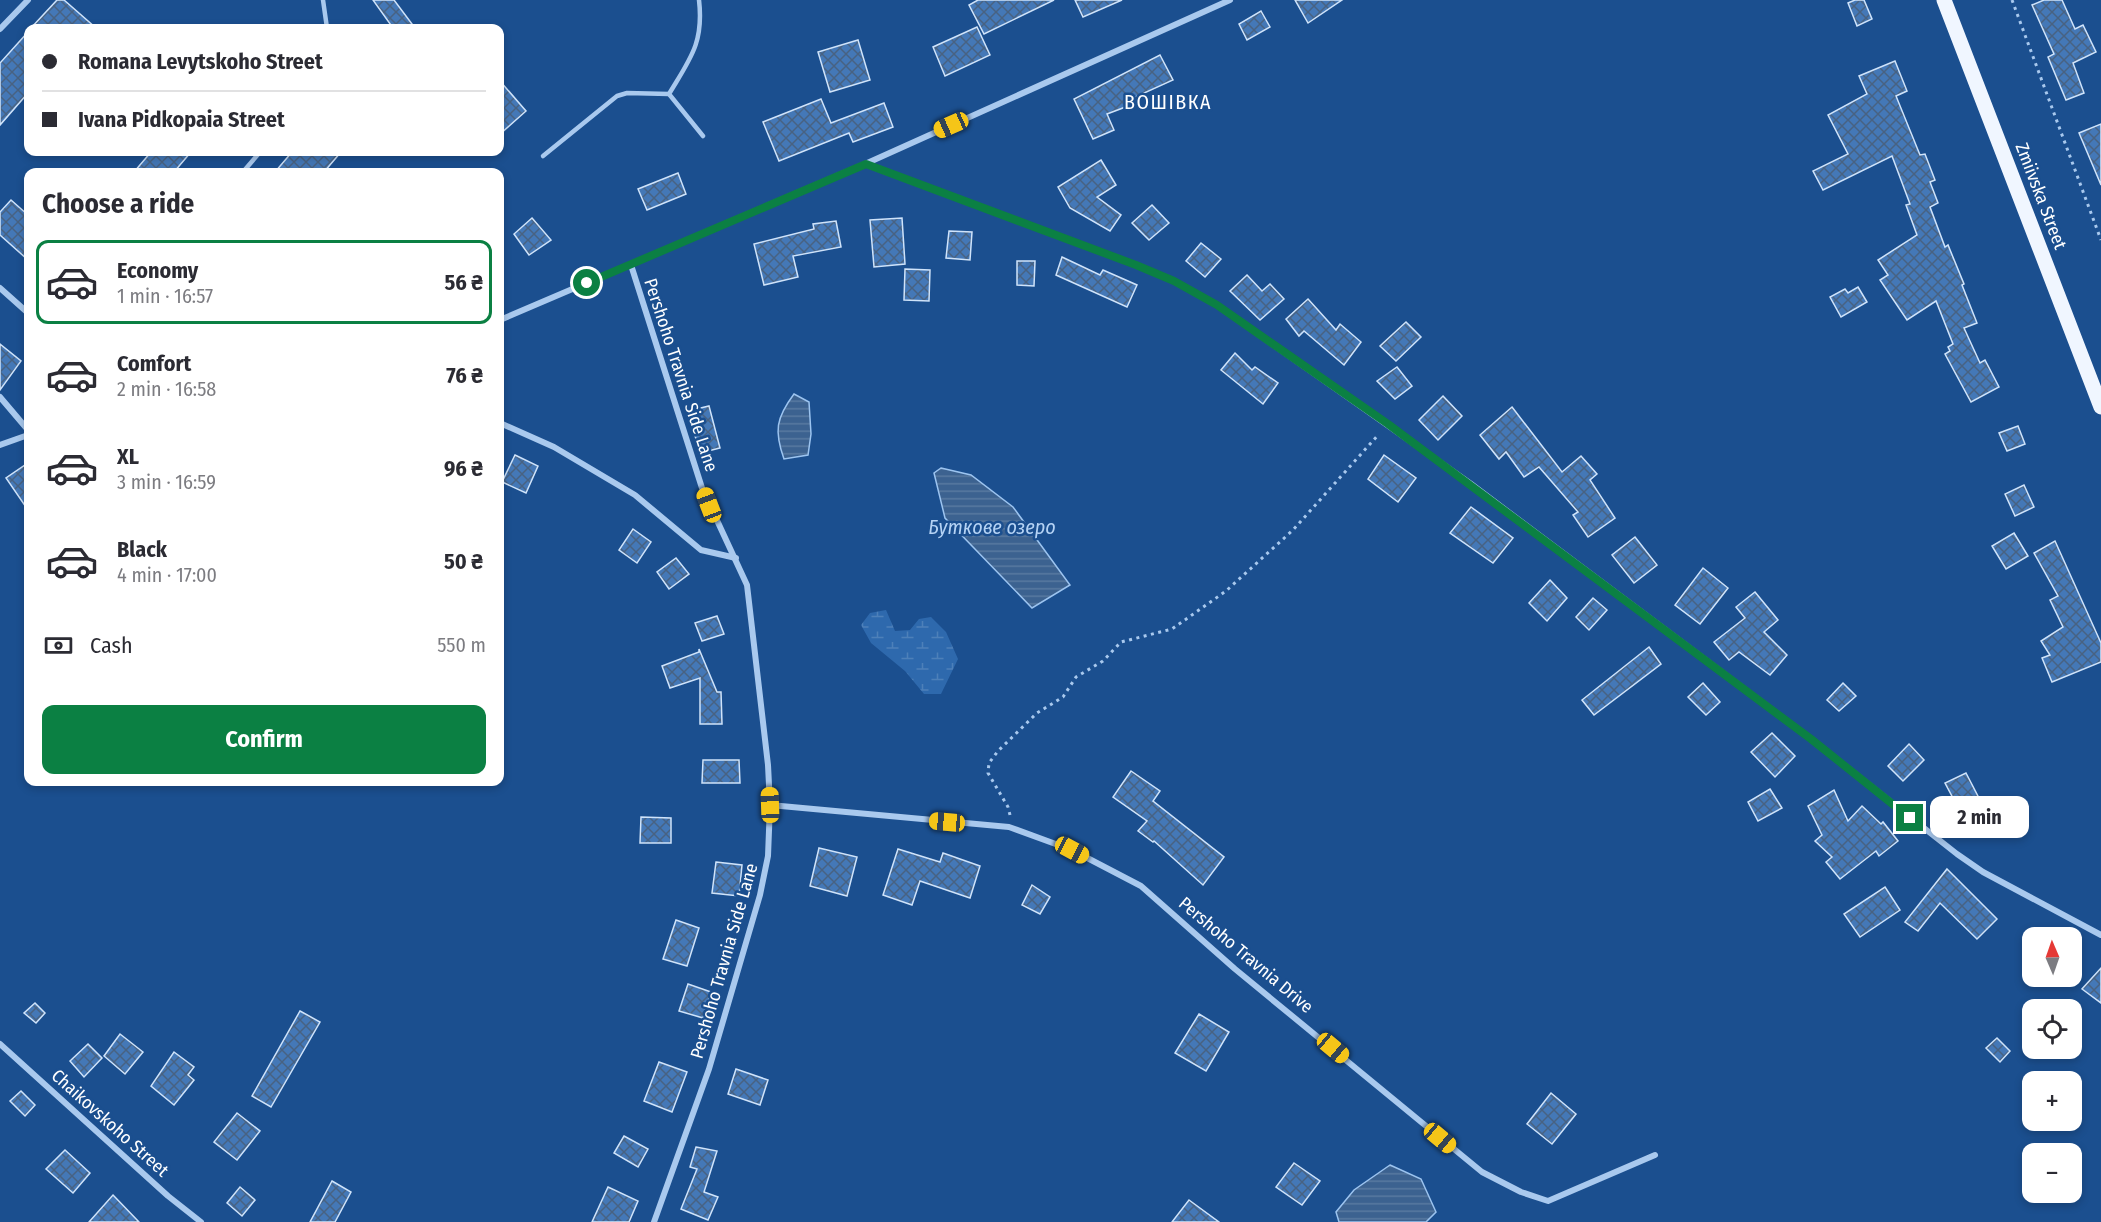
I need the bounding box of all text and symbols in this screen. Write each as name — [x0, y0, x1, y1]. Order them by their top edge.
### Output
text: Romana Levytskoho Street — [78, 48, 323, 75]
district label: ВОШІВКА — [1124, 90, 1212, 114]
text: Ivana Pidkopaia Street — [78, 106, 285, 133]
car — [931, 109, 971, 141]
street label: Zmiivska Street — [2011, 140, 2071, 252]
text: Choose a ride — [42, 188, 194, 220]
icon: car — [45, 255, 99, 309]
text: Economy — [117, 257, 198, 284]
text: 56 ₴ — [444, 269, 483, 296]
route start — [573, 269, 600, 296]
street label: Pershoho Travnia Side Lane — [639, 276, 723, 475]
text: 1 min · 16:57 — [117, 284, 213, 308]
icon: car — [45, 348, 99, 402]
text: Comfort — [117, 350, 191, 377]
text: 76 ₴ — [446, 362, 483, 389]
text: 2 min · 16:58 — [117, 377, 216, 401]
icon: car — [45, 441, 99, 495]
text: XL — [117, 443, 139, 470]
text: 96 ₴ — [444, 455, 483, 482]
text: 3 min · 16:59 — [117, 470, 216, 494]
car — [694, 485, 724, 525]
water label: Буткове озеро — [928, 515, 1056, 539]
icon: car — [45, 534, 99, 588]
text: Black — [117, 536, 167, 563]
text: 50 ₴ — [444, 548, 483, 575]
text: 4 min · 17:00 — [117, 563, 217, 587]
icon: cash — [42, 629, 75, 662]
text: Cash — [90, 632, 133, 659]
text: 550 m — [437, 633, 486, 657]
button: Confirm — [42, 705, 486, 774]
car — [760, 787, 780, 823]
callout: 2 min — [1931, 797, 2030, 839]
route end — [1896, 804, 1923, 831]
text: 2 min — [1957, 805, 2002, 829]
car — [928, 811, 966, 833]
car — [1052, 834, 1092, 866]
street label: Pershoho Travnia Side Lane — [686, 861, 762, 1061]
street label: Pershoho Travnia Drive — [1174, 892, 1318, 1018]
north arrow — [2022, 927, 2082, 987]
map controls — [2022, 927, 2082, 1203]
button: locate — [2022, 999, 2082, 1059]
car — [1313, 1030, 1353, 1066]
street label: Chaikovskoho Street — [47, 1065, 173, 1181]
button: + — [2022, 1071, 2082, 1131]
car — [1420, 1120, 1460, 1156]
button: − — [2022, 1143, 2082, 1203]

